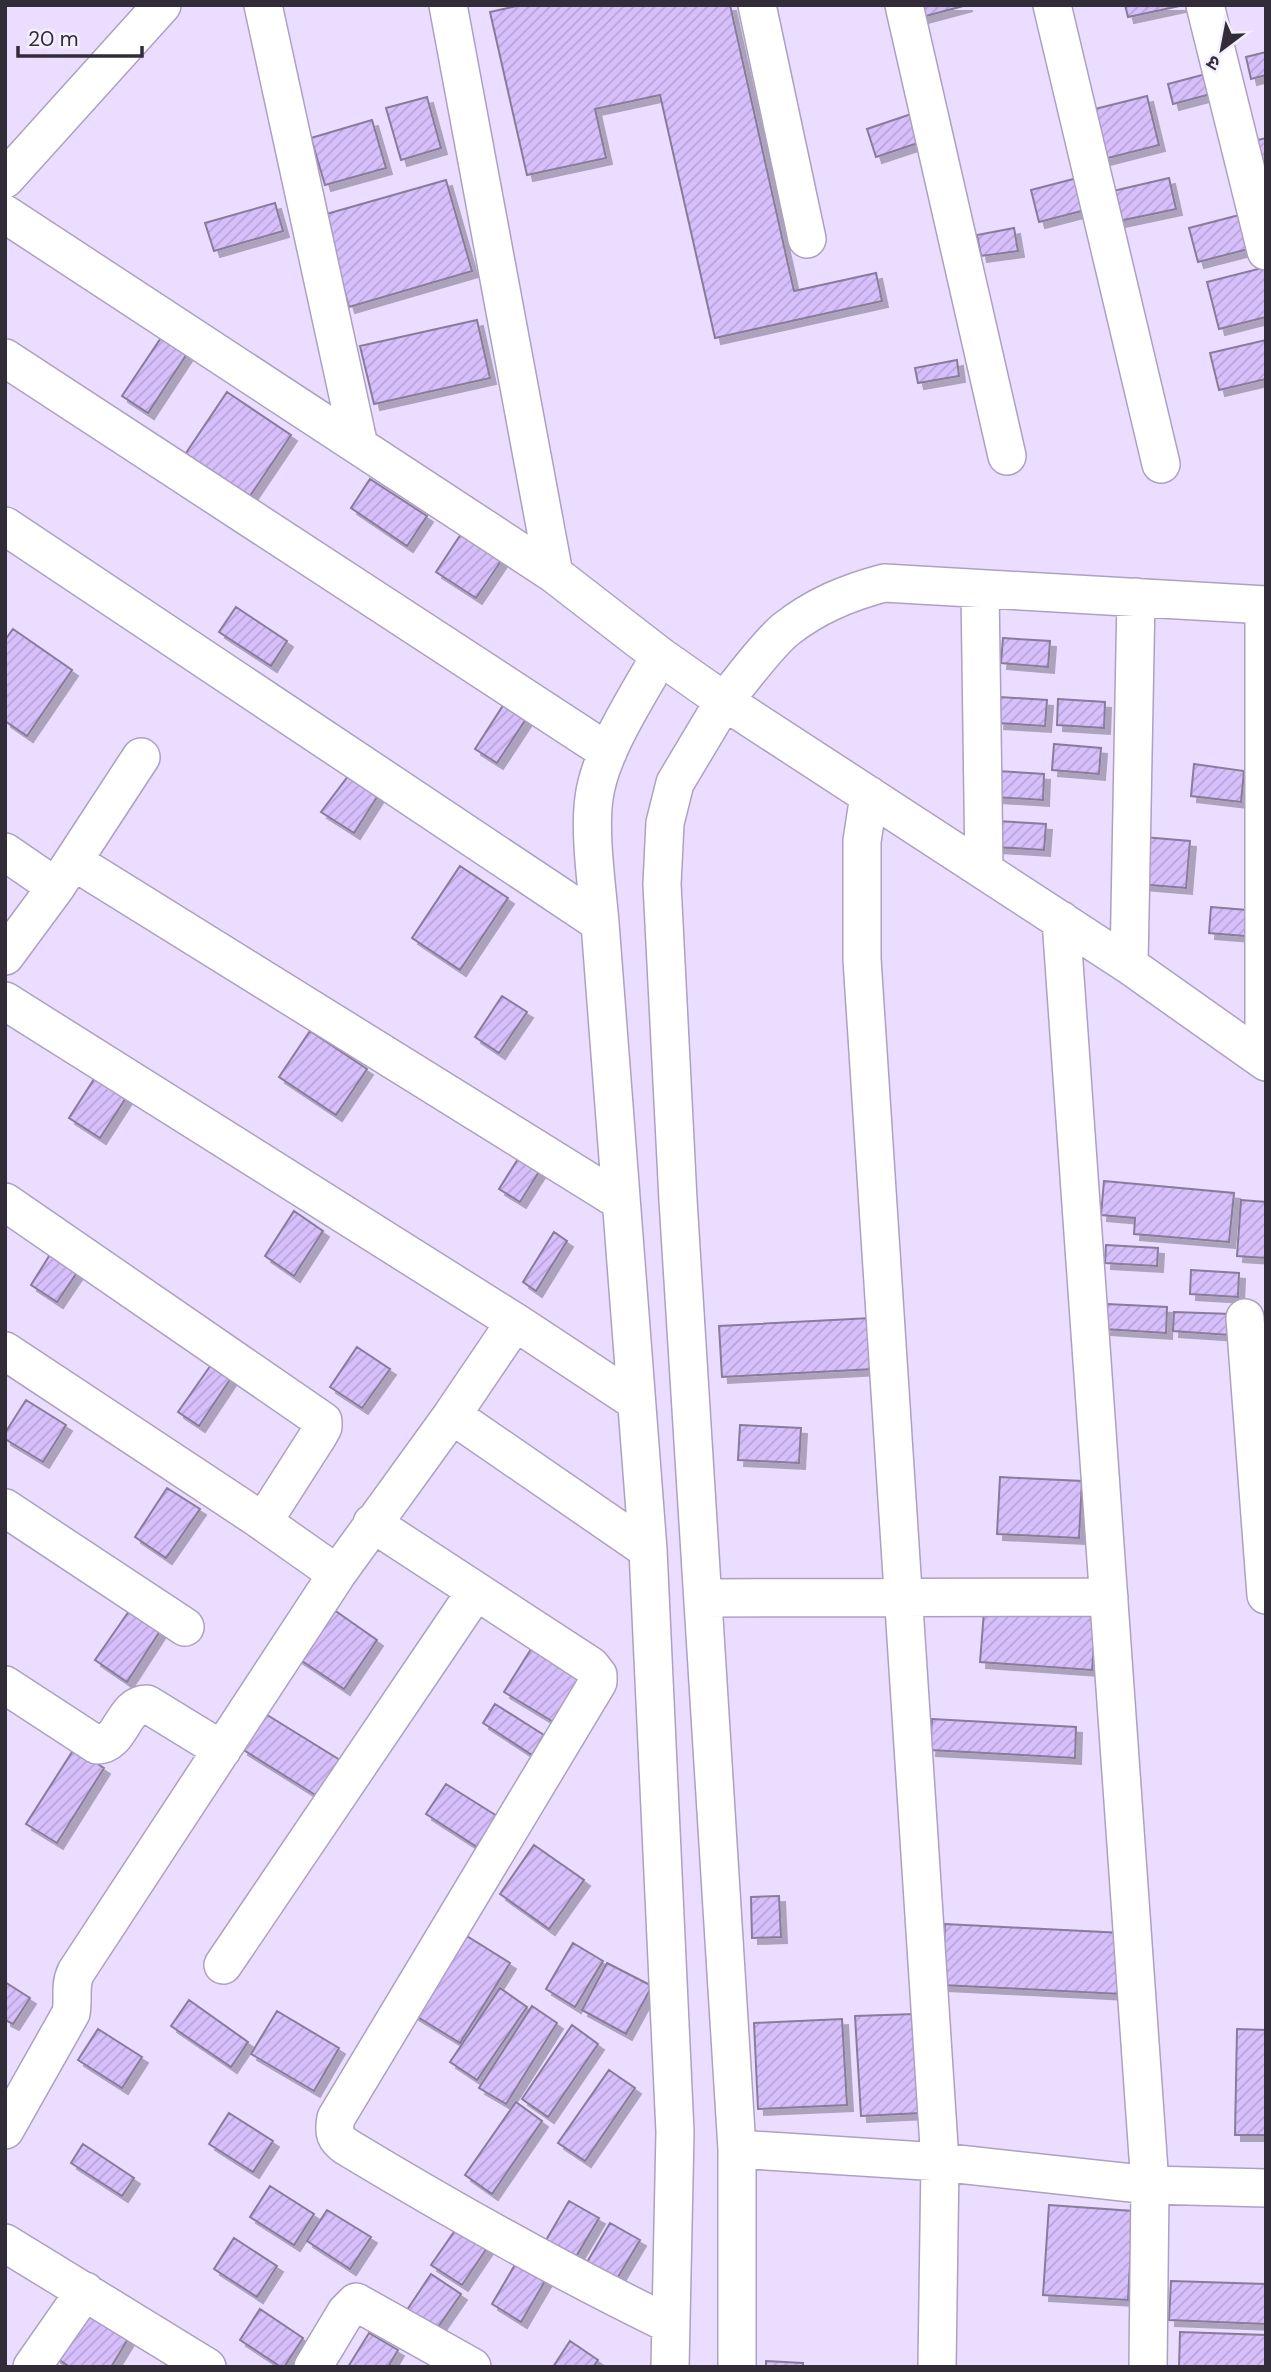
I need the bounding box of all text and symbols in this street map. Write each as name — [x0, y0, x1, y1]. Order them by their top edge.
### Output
scale bar — [18, 14, 142, 58]
north arrow — [1187, 14, 1257, 84]
text: 20 m — [28, 25, 79, 53]
text: उ — [1201, 49, 1225, 77]

